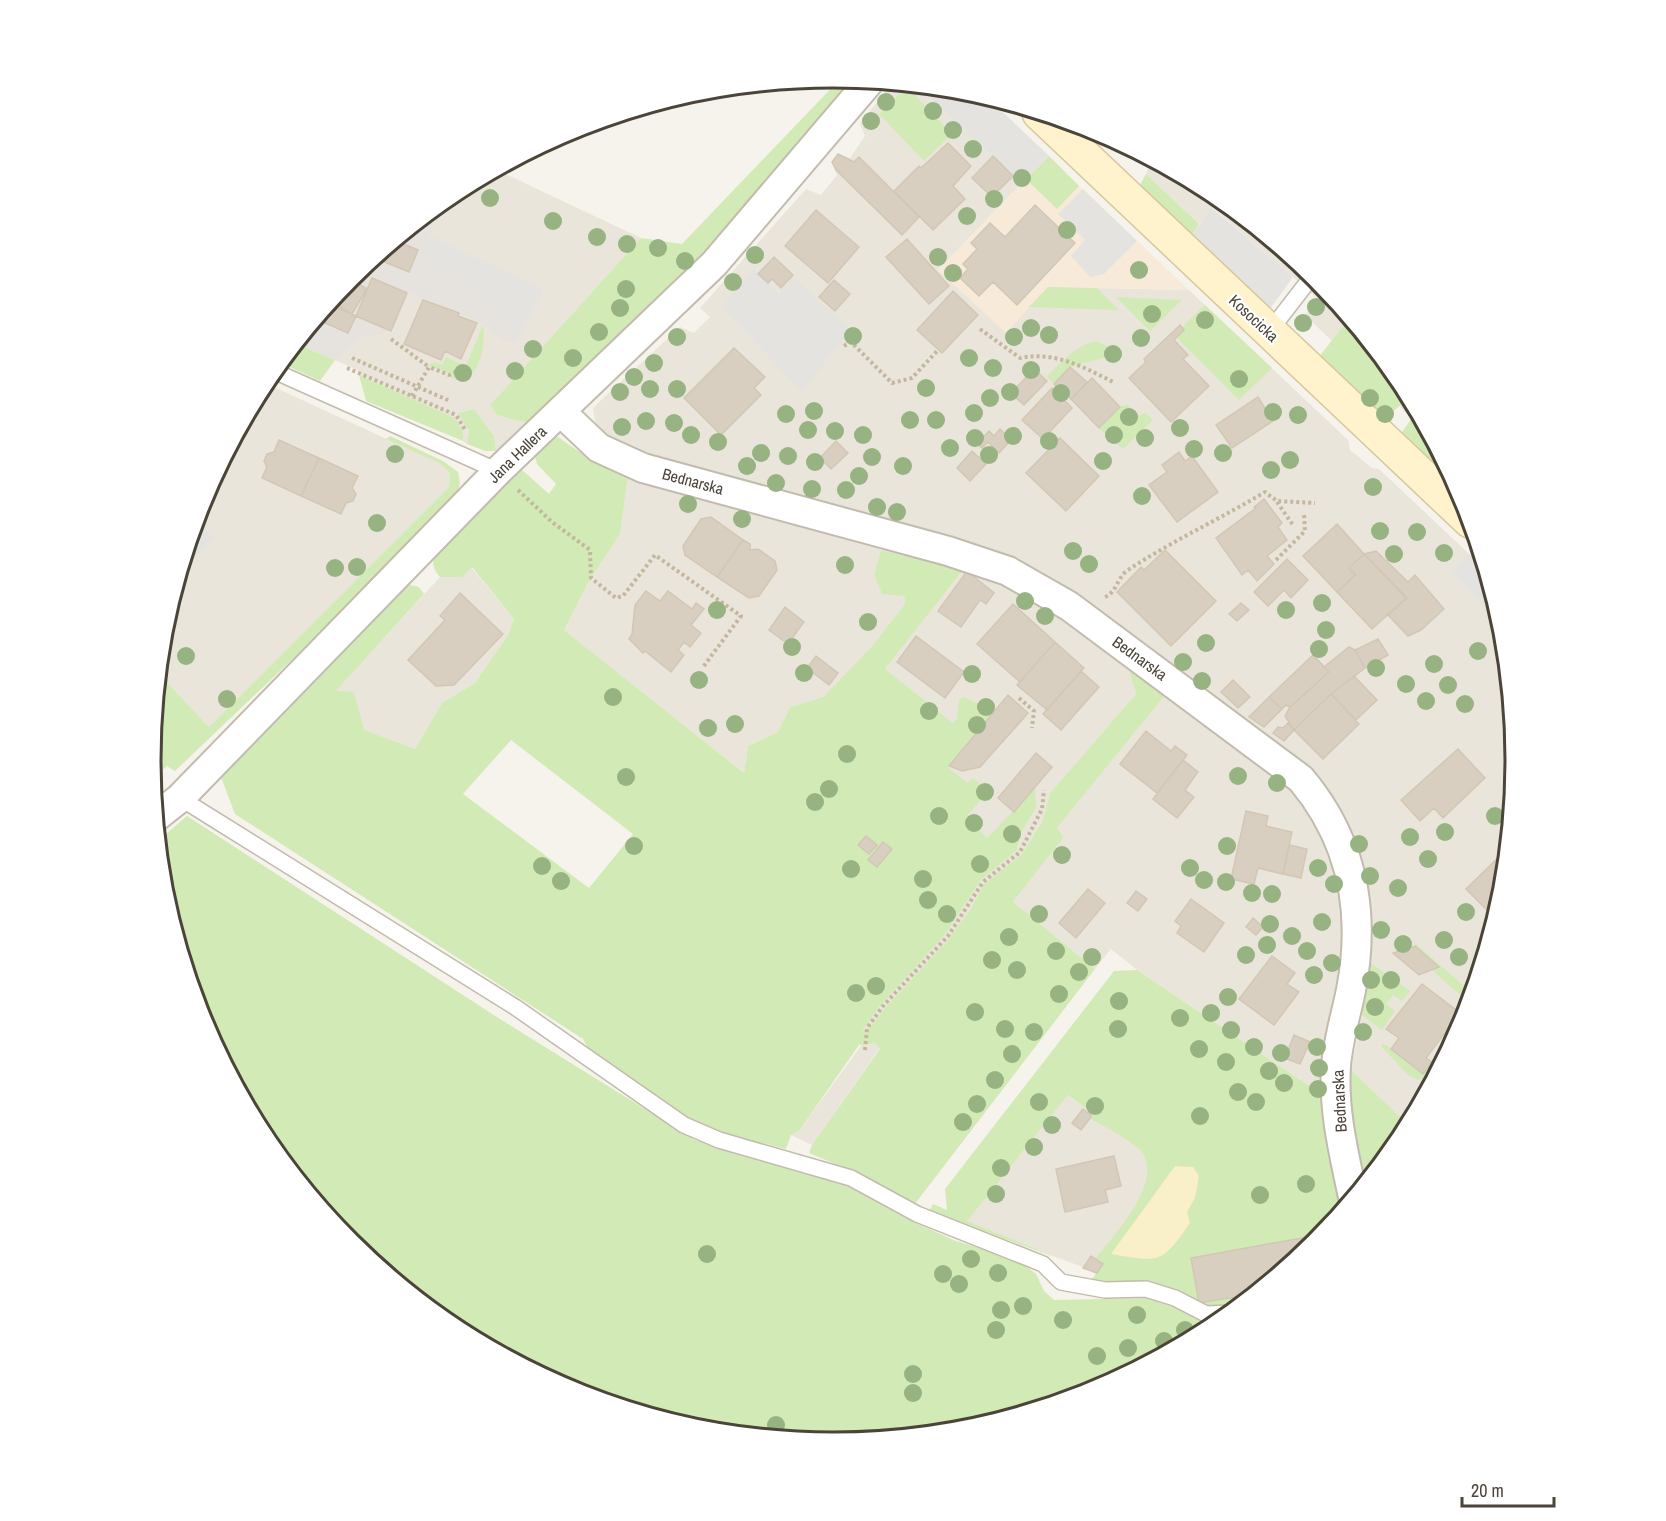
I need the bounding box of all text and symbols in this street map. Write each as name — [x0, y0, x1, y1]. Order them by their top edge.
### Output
street label: Kosocicka — [1224, 289, 1284, 347]
street label: Jana Hallera — [483, 420, 552, 487]
street label: Bednarska — [660, 462, 727, 500]
street label: Bednarska — [1108, 631, 1172, 686]
street label: Bednarska — [1326, 1068, 1352, 1133]
scale bar — [1462, 1470, 1554, 1508]
text: 20 m — [1471, 1478, 1504, 1503]

